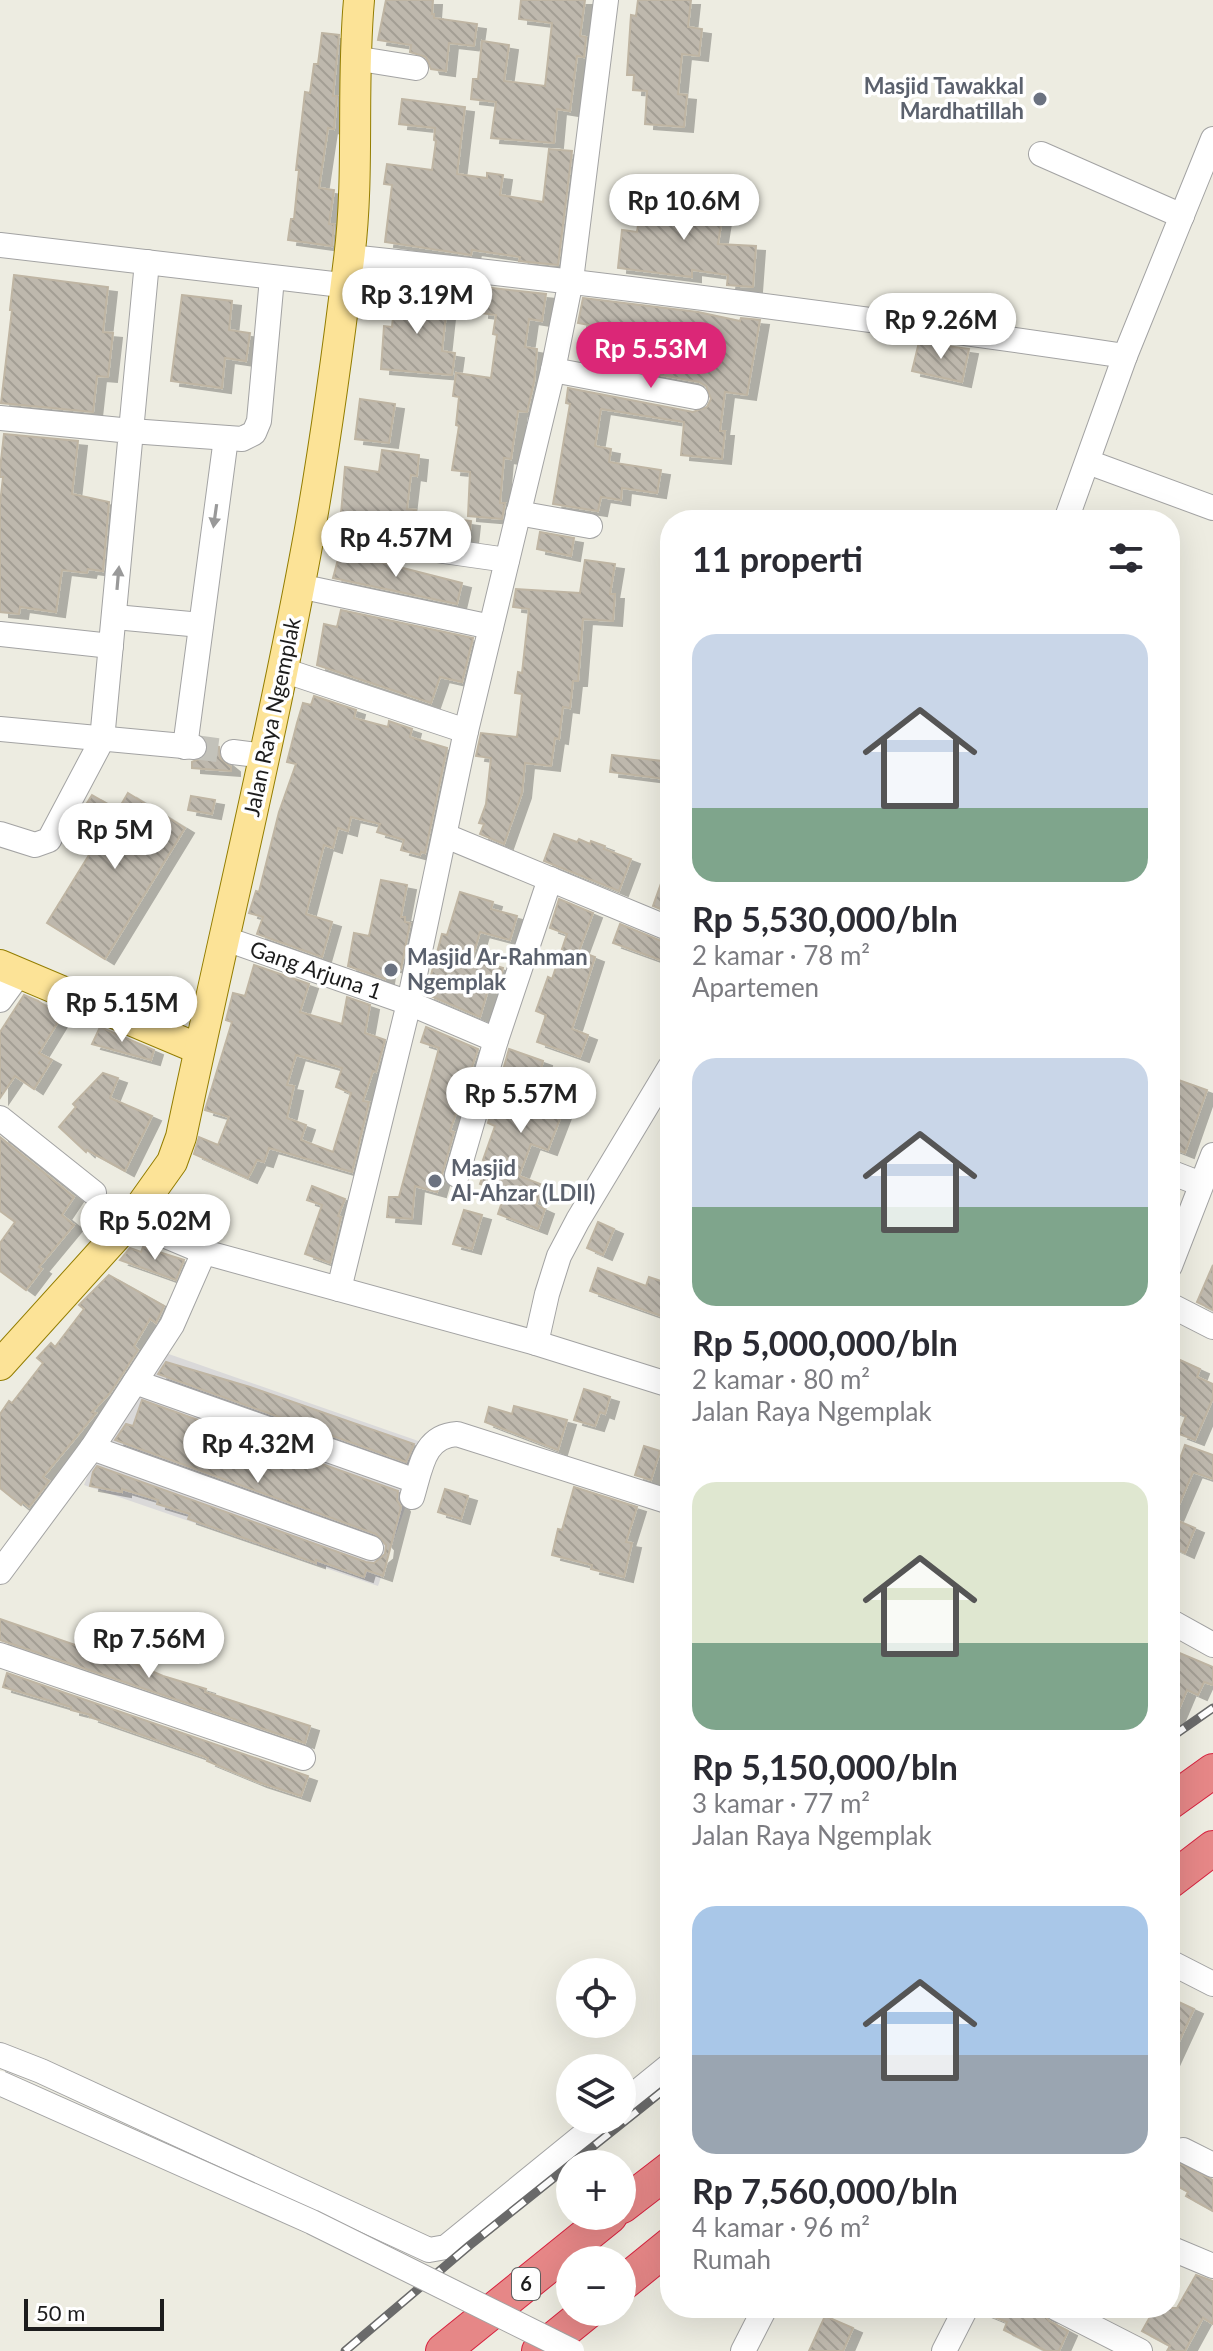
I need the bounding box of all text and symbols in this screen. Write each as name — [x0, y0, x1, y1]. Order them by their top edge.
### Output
place label: Masjid Tawakkal Mardhatillah — [864, 72, 1024, 124]
marker: Masjid Tawakkal Mardhatillah — [1031, 90, 1049, 108]
pin: Rp 10.6M — [601, 174, 767, 242]
text: Rp 10.6M — [627, 184, 741, 216]
pin: Rp 3.19M — [334, 268, 500, 336]
text: Rp 3.19M — [360, 278, 474, 310]
pin: Rp 9.26M — [858, 293, 1024, 361]
text: Rp 9.26M — [884, 303, 998, 335]
pin: Rp 5.53M — [568, 322, 734, 390]
text: Rp 5.53M — [594, 332, 708, 364]
one-way arrow — [209, 504, 222, 529]
pin: Rp 4.57M — [313, 511, 479, 579]
text: Rp 4.57M — [339, 521, 453, 553]
icon: filters — [1104, 536, 1148, 580]
text: 11 properti — [692, 538, 863, 579]
one-way arrow — [112, 565, 125, 590]
street label: Jalan Raya Ngemplak — [237, 614, 306, 819]
icon: home — [848, 686, 992, 830]
pin: Rp 5M — [59, 803, 171, 871]
text: Rp 5M — [76, 813, 154, 845]
text: Rp 5,530,000/bln — [692, 898, 958, 939]
street label: Gang Arjuna 1 — [247, 934, 386, 1005]
text: 2 kamar · 78 m² — [692, 939, 870, 971]
place label: Masjid Ar-Rahman Ngemplak — [407, 943, 588, 995]
marker: Masjid Ar-Rahman Ngemplak — [382, 961, 400, 979]
text: Apartemen — [692, 971, 819, 1003]
pin: Rp 5.15M — [39, 976, 205, 1044]
text: Rp 5.15M — [65, 986, 179, 1018]
pin: Rp 5.57M — [438, 1067, 604, 1135]
text: Rp 5.57M — [464, 1077, 578, 1109]
icon: home — [848, 1110, 992, 1254]
place label: Masjid Al-Ahzar (LDII) — [450, 1154, 595, 1206]
marker: Masjid Al-Ahzar (LDII) — [426, 1172, 444, 1190]
pin: Rp 5.02M — [72, 1194, 238, 1262]
text: Rp 5.02M — [98, 1204, 212, 1236]
text: Rp 5,000,000/bln — [692, 1322, 958, 1363]
text: 2 kamar · 80 m² — [692, 1363, 870, 1395]
text: Jalan Raya Ngemplak — [692, 1395, 932, 1427]
pin: Rp 4.32M — [175, 1417, 341, 1485]
text: Rp 4.32M — [201, 1427, 315, 1459]
icon: home — [848, 1534, 992, 1678]
pin: Rp 7.56M — [66, 1612, 232, 1680]
text: Rp 7.56M — [92, 1622, 206, 1654]
text: Rp 5,150,000/bln — [692, 1746, 958, 1787]
text: 3 kamar · 77 m² — [692, 1787, 870, 1819]
text: Jalan Raya Ngemplak — [692, 1819, 932, 1851]
map controls — [556, 1958, 636, 2326]
button: locate — [556, 1958, 636, 2038]
icon: home — [848, 1958, 992, 2102]
button: layers — [556, 2054, 636, 2134]
button: + — [556, 2150, 636, 2230]
text: Rp 7,560,000/bln — [692, 2170, 958, 2211]
text: 4 kamar · 96 m² — [692, 2211, 870, 2243]
text: Rumah — [692, 2243, 771, 2275]
button: − — [556, 2246, 636, 2326]
road number: 6 — [512, 2268, 540, 2300]
scale bar — [24, 2295, 164, 2331]
text: 50 m — [36, 2299, 85, 2326]

